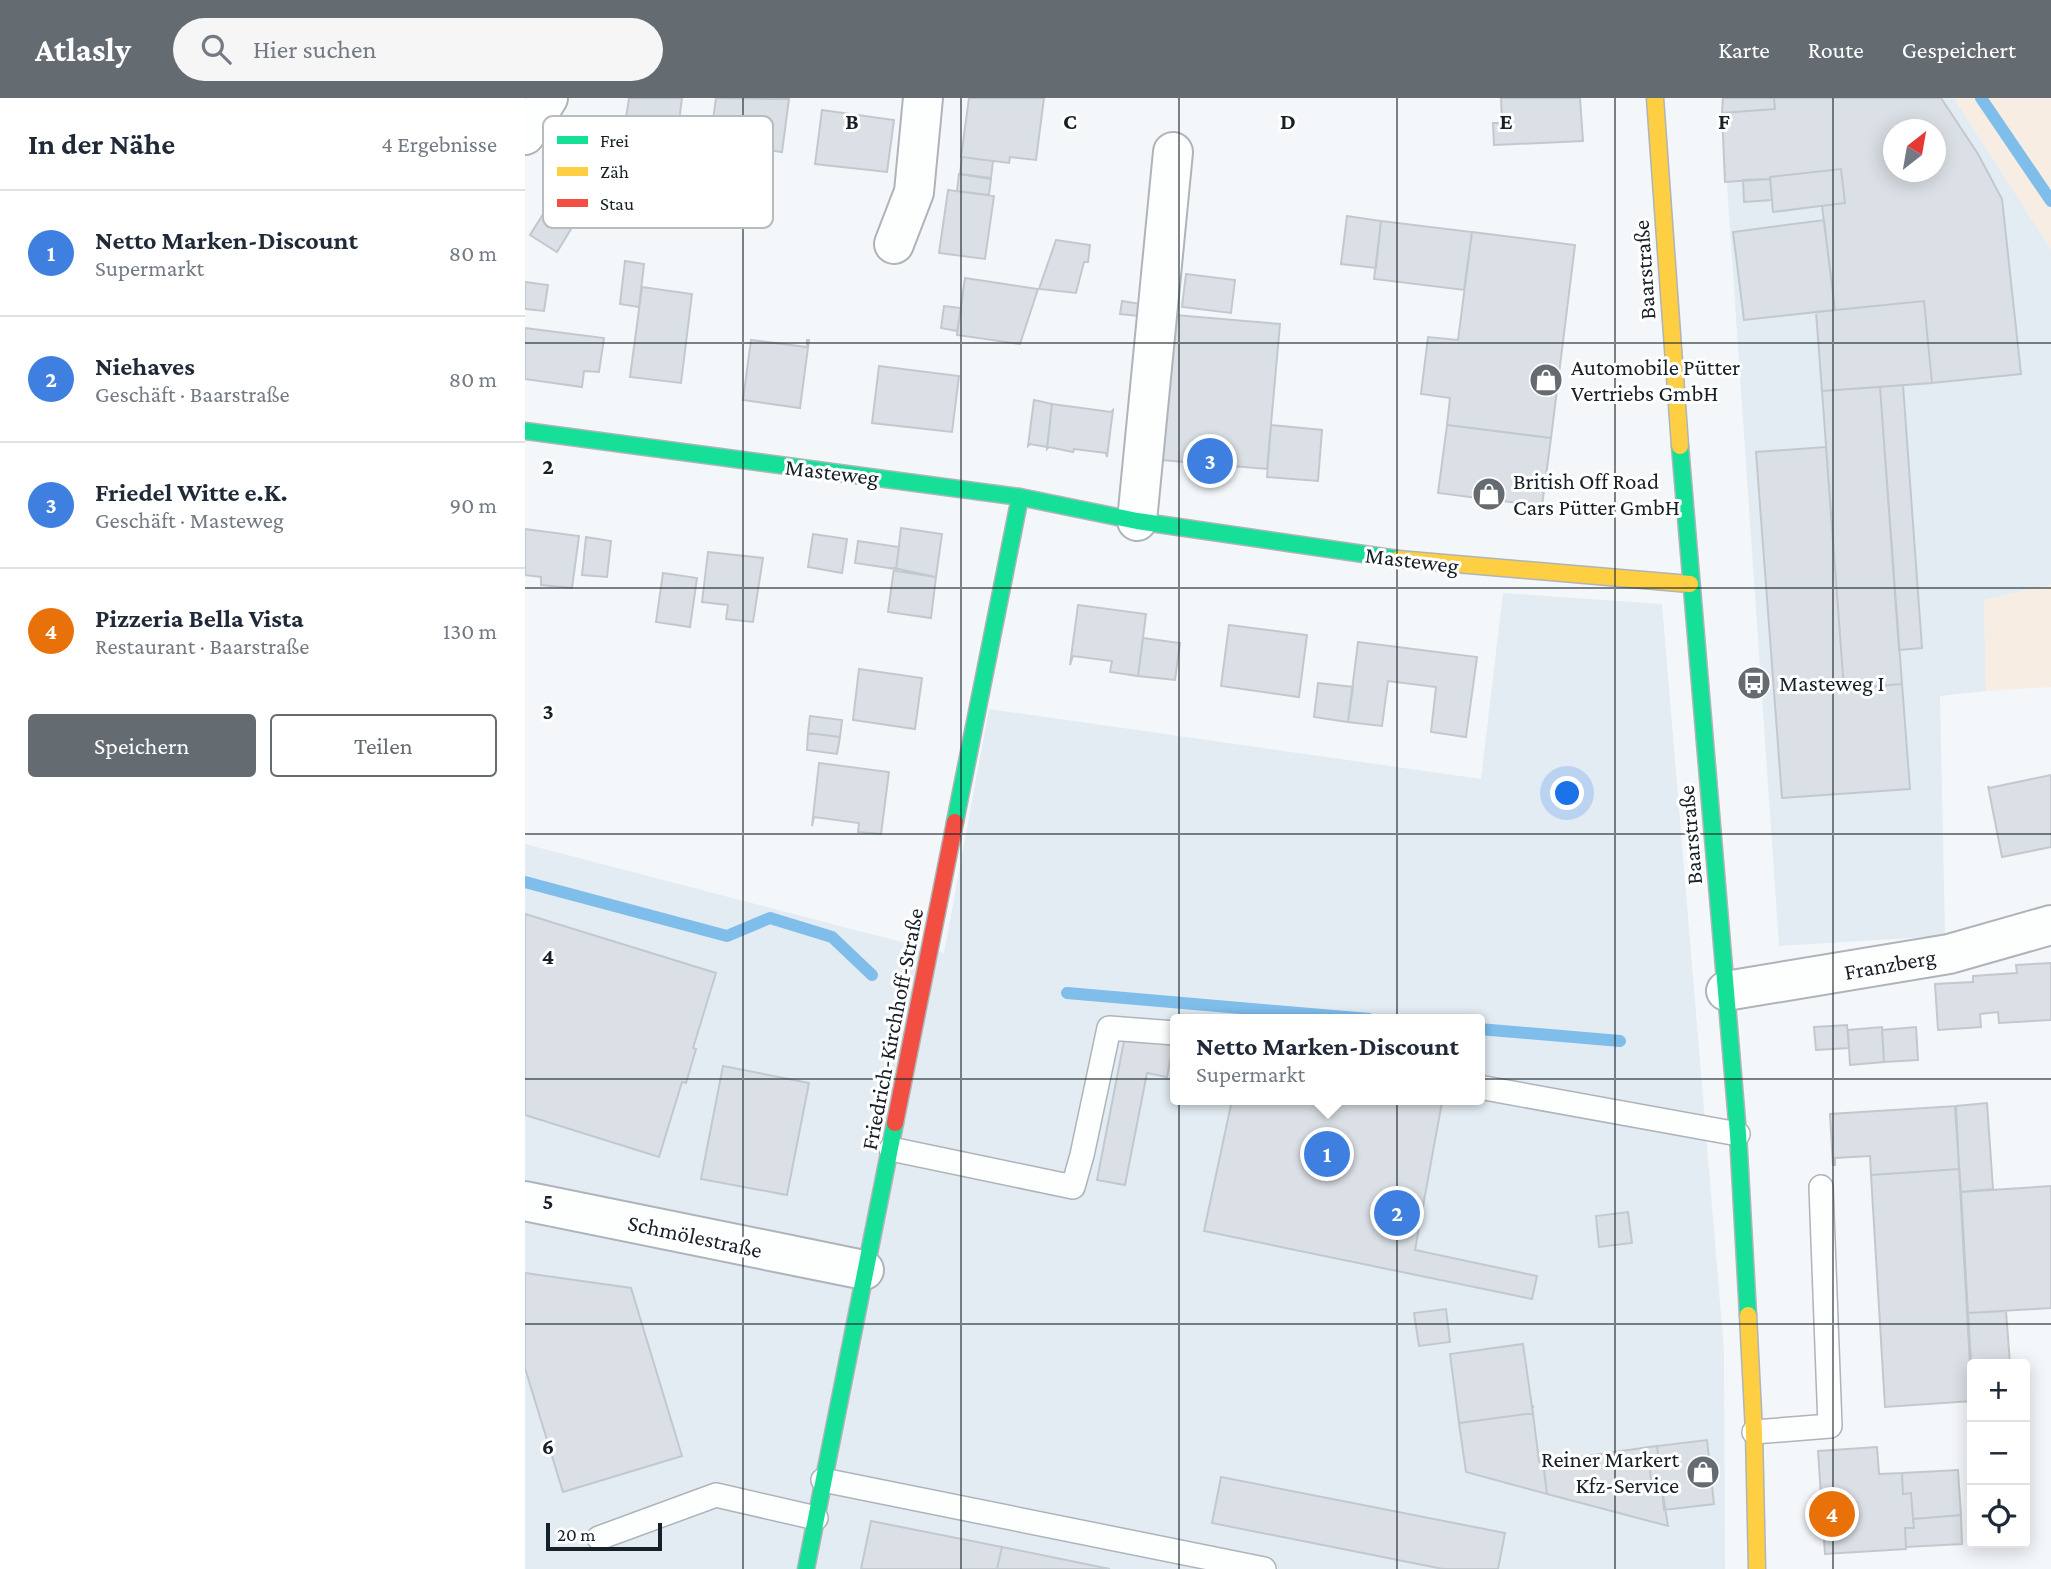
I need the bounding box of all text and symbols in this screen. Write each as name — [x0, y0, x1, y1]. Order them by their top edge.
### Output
search box — [173, 18, 663, 81]
icon: search — [197, 30, 235, 68]
text: Atlasly — [35, 31, 131, 68]
text: Hier suchen — [253, 35, 376, 64]
text: Karte — [1718, 36, 1770, 63]
text: Route — [1808, 36, 1864, 63]
text: Gespeichert — [1902, 36, 2016, 63]
text: B — [845, 108, 859, 134]
text: C — [1063, 108, 1077, 134]
text: D — [1280, 108, 1296, 134]
text: E — [1499, 108, 1513, 134]
text: F — [1718, 108, 1730, 134]
legend — [543, 116, 773, 228]
north arrow — [1883, 119, 1946, 182]
text: In der Nähe — [28, 127, 175, 160]
text: Frei — [600, 130, 629, 151]
text: 4 Ergebnisse — [381, 131, 497, 157]
text: Zäh — [600, 161, 629, 182]
text: Stau — [600, 193, 634, 214]
street label: Baarstraße — [1628, 219, 1660, 321]
text: Netto Marken-Discount — [95, 226, 358, 255]
text: 1 — [47, 240, 55, 266]
text: 80 m — [449, 240, 497, 266]
text: Supermarkt — [95, 255, 204, 281]
text: Niehaves — [95, 352, 195, 381]
place label: Automobile Pütter Vertriebs GmbH — [1571, 354, 1740, 406]
shop icon: Automobile Pütter Vertriebs GmbH — [1527, 361, 1565, 399]
text: 2 — [45, 366, 57, 392]
text: 80 m — [449, 366, 497, 392]
text: Geschäft · Baarstraße — [95, 381, 290, 407]
pin: 3 — [1187, 435, 1233, 487]
text: 2 — [542, 453, 554, 479]
street label: Masteweg — [784, 453, 880, 491]
place label: British Off Road Cars Pütter GmbH — [1513, 468, 1680, 520]
shop icon: British Off Road Cars Pütter GmbH — [1470, 475, 1508, 513]
text: Friedel Witte e.K. — [95, 478, 288, 507]
text: 3 — [45, 492, 57, 518]
text: 90 m — [450, 492, 497, 518]
text: Geschäft · Masteweg — [95, 507, 284, 533]
street label: Masteweg — [1364, 541, 1460, 579]
text: Pizzeria Bella Vista — [95, 604, 304, 633]
text: 4 — [45, 618, 57, 644]
text: 130 m — [443, 618, 497, 644]
text: Restaurant · Baarstraße — [95, 633, 309, 659]
bus stop icon: Masteweg I — [1735, 664, 1773, 702]
place label: Masteweg I — [1779, 670, 1885, 696]
text: 3 — [542, 698, 554, 724]
button: Speichern — [28, 714, 256, 777]
button: Teilen — [270, 714, 497, 777]
your location — [1550, 776, 1584, 810]
street label: Baarstraße — [1673, 784, 1707, 886]
street label: Friedrich-Kirchhoff-Straße — [856, 906, 928, 1152]
text: 4 — [542, 943, 554, 969]
street label: Franzberg — [1842, 943, 1938, 985]
popup — [1170, 1014, 1485, 1105]
text: Netto Marken-Discount — [1196, 1032, 1459, 1061]
text: Supermarkt — [1196, 1061, 1305, 1087]
pin: 1 — [1304, 1128, 1350, 1180]
pin: 2 — [1374, 1187, 1420, 1239]
text: 5 — [542, 1188, 554, 1214]
street label: Schmölestraße — [626, 1209, 764, 1263]
map controls — [1967, 1359, 2030, 1548]
button: + — [1967, 1359, 2030, 1422]
button: − — [1967, 1422, 2030, 1485]
text: 6 — [542, 1433, 554, 1459]
place label: Reiner Markert Kfz-Service — [1541, 1446, 1679, 1498]
shop icon: Reiner Markert Kfz-Service — [1684, 1453, 1722, 1491]
button: locate — [1967, 1485, 2030, 1548]
pin: 4 — [1809, 1488, 1855, 1540]
scale bar — [546, 1520, 661, 1552]
text: 20 m — [557, 1524, 596, 1545]

